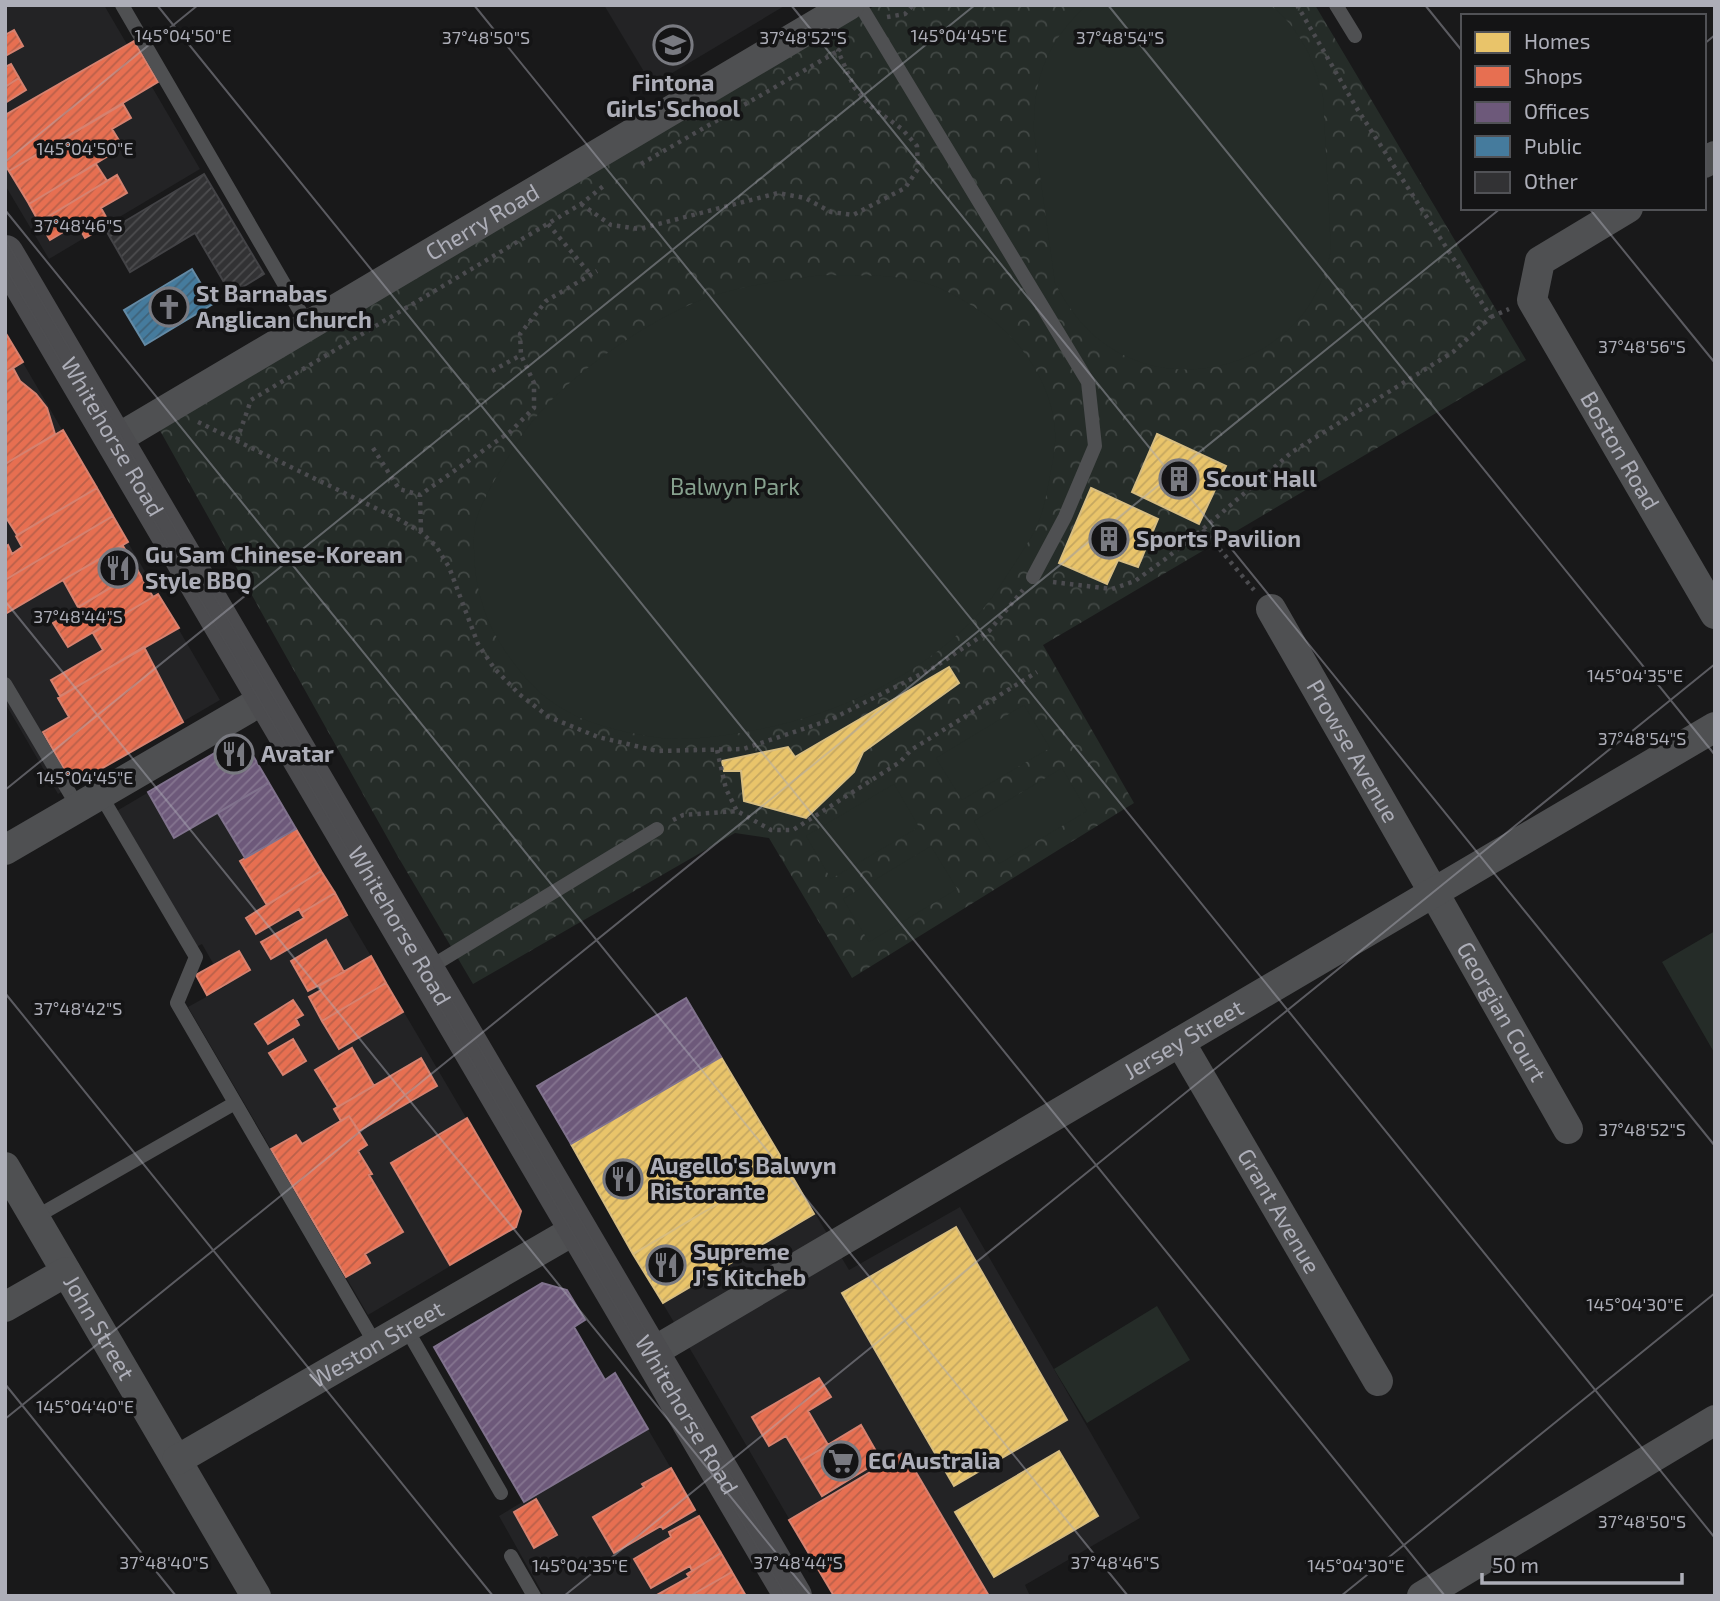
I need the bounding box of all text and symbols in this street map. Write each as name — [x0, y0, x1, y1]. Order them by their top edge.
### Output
legend — [1461, 14, 1706, 210]
text: 145°04'50"E — [135, 24, 231, 46]
school or university icon: Fintona Girls' School — [652, 24, 694, 66]
text: 145°04'45"E — [911, 24, 1007, 46]
text: 37°48'50"S — [442, 26, 530, 48]
text: 37°48'52"S — [759, 26, 847, 48]
text: 37°48'54"S — [1076, 26, 1164, 48]
text: Homes — [1524, 28, 1590, 53]
text: Shops — [1524, 63, 1583, 88]
place label: Fintona Girls' School — [606, 68, 740, 122]
text: Offices — [1524, 98, 1590, 123]
text: Public — [1524, 133, 1582, 158]
text: 145°04'50"E — [37, 137, 133, 159]
text: Other — [1524, 168, 1579, 193]
street label: Cherry Road — [420, 177, 544, 266]
text: 37°48'46"S — [34, 214, 122, 236]
place label: St Barnabas Anglican Church — [196, 279, 372, 333]
church icon: St Barnabas Anglican Church — [148, 286, 190, 328]
text: 37°48'56"S — [1598, 335, 1686, 357]
street label: Whitehorse Road — [56, 352, 171, 521]
street label: Boston Road — [1575, 386, 1666, 514]
building icon: Scout Hall — [1158, 458, 1200, 500]
place label: Scout Hall — [1206, 464, 1317, 492]
park label: Balwyn Park — [670, 472, 800, 500]
building icon: Sports Pavilion — [1088, 518, 1130, 560]
place label: Sports Pavilion — [1136, 524, 1301, 552]
place label: Gu Sam Chinese-Korean Style BBQ — [145, 540, 403, 595]
restaurant icon: Gu Sam Chinese-Korean Style BBQ — [97, 547, 139, 589]
text: 37°48'44"S — [33, 605, 123, 627]
text: 145°04'35"E — [1587, 664, 1683, 686]
street label: Prowse Avenue — [1301, 674, 1406, 827]
text: 37°48'54"S — [1598, 727, 1686, 749]
restaurant icon: Avatar — [213, 733, 255, 775]
place label: Avatar — [261, 739, 334, 767]
text: 145°04'45"E — [37, 766, 133, 788]
street label: Whitehorse Road — [343, 841, 458, 1010]
street label: Georgian Court — [1452, 936, 1553, 1086]
street label: Jersey Street — [1118, 993, 1248, 1085]
text: 37°48'42"S — [34, 997, 122, 1019]
text: 37°48'52"S — [1598, 1118, 1686, 1140]
street label: Grant Avenue — [1232, 1143, 1327, 1278]
place label: Augello's Balwyn Ristorante — [650, 1151, 837, 1205]
restaurant icon: Augello's Balwyn Ristorante — [602, 1158, 644, 1200]
place label: Supreme J's Kitcheb — [693, 1237, 806, 1291]
restaurant icon: Supreme J's Kitcheb — [645, 1244, 687, 1286]
street label: John Street — [58, 1270, 141, 1385]
text: 145°04'30"E — [1586, 1293, 1684, 1315]
street label: Weston Street — [305, 1294, 448, 1393]
street label: Whitehorse Road — [630, 1330, 745, 1499]
text: 145°04'40"E — [36, 1395, 134, 1417]
supermarket icon: EG Australia — [820, 1440, 862, 1482]
place label: EG Australia — [868, 1446, 1001, 1474]
text: 37°48'50"S — [1598, 1510, 1686, 1532]
scale bar — [1482, 1542, 1682, 1586]
text: 37°48'40"S — [119, 1551, 209, 1573]
text: 37°48'44"S — [753, 1551, 843, 1573]
text: 37°48'46"S — [1071, 1551, 1159, 1573]
text: 50 m — [1492, 1552, 1539, 1577]
text: 145°04'35"E — [532, 1554, 628, 1576]
text: 145°04'30"E — [1307, 1554, 1405, 1576]

